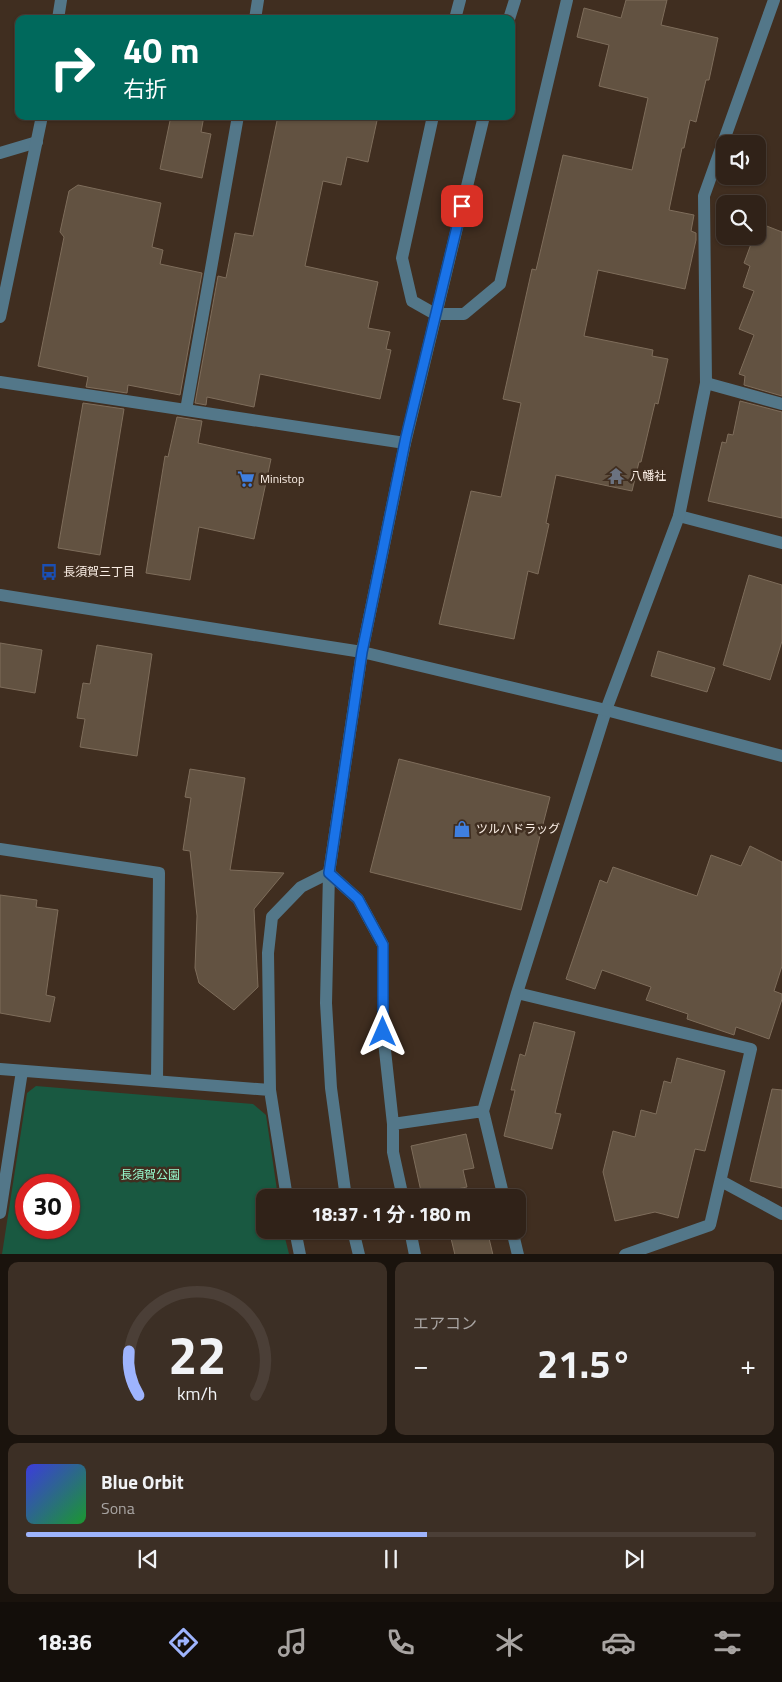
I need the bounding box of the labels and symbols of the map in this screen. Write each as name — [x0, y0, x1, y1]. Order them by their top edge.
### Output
pin — [441, 185, 483, 227]
temple icon: 八幡社 — [606, 466, 626, 486]
place label: 八幡社 — [630, 466, 666, 485]
supermarket icon: Ministop — [236, 469, 256, 489]
place label: Ministop — [260, 469, 304, 488]
bus stop icon: 長須賀三丁目 — [39, 562, 59, 582]
place label: 長須賀三丁目 — [63, 562, 135, 581]
shop icon: ツルハドラッグ — [452, 819, 472, 839]
place label: ツルハドラッグ — [476, 819, 560, 838]
position arrow — [356, 1005, 408, 1057]
park label: 長須賀公園 — [120, 1165, 180, 1184]
speed limit sign: 30 — [15, 1174, 80, 1239]

